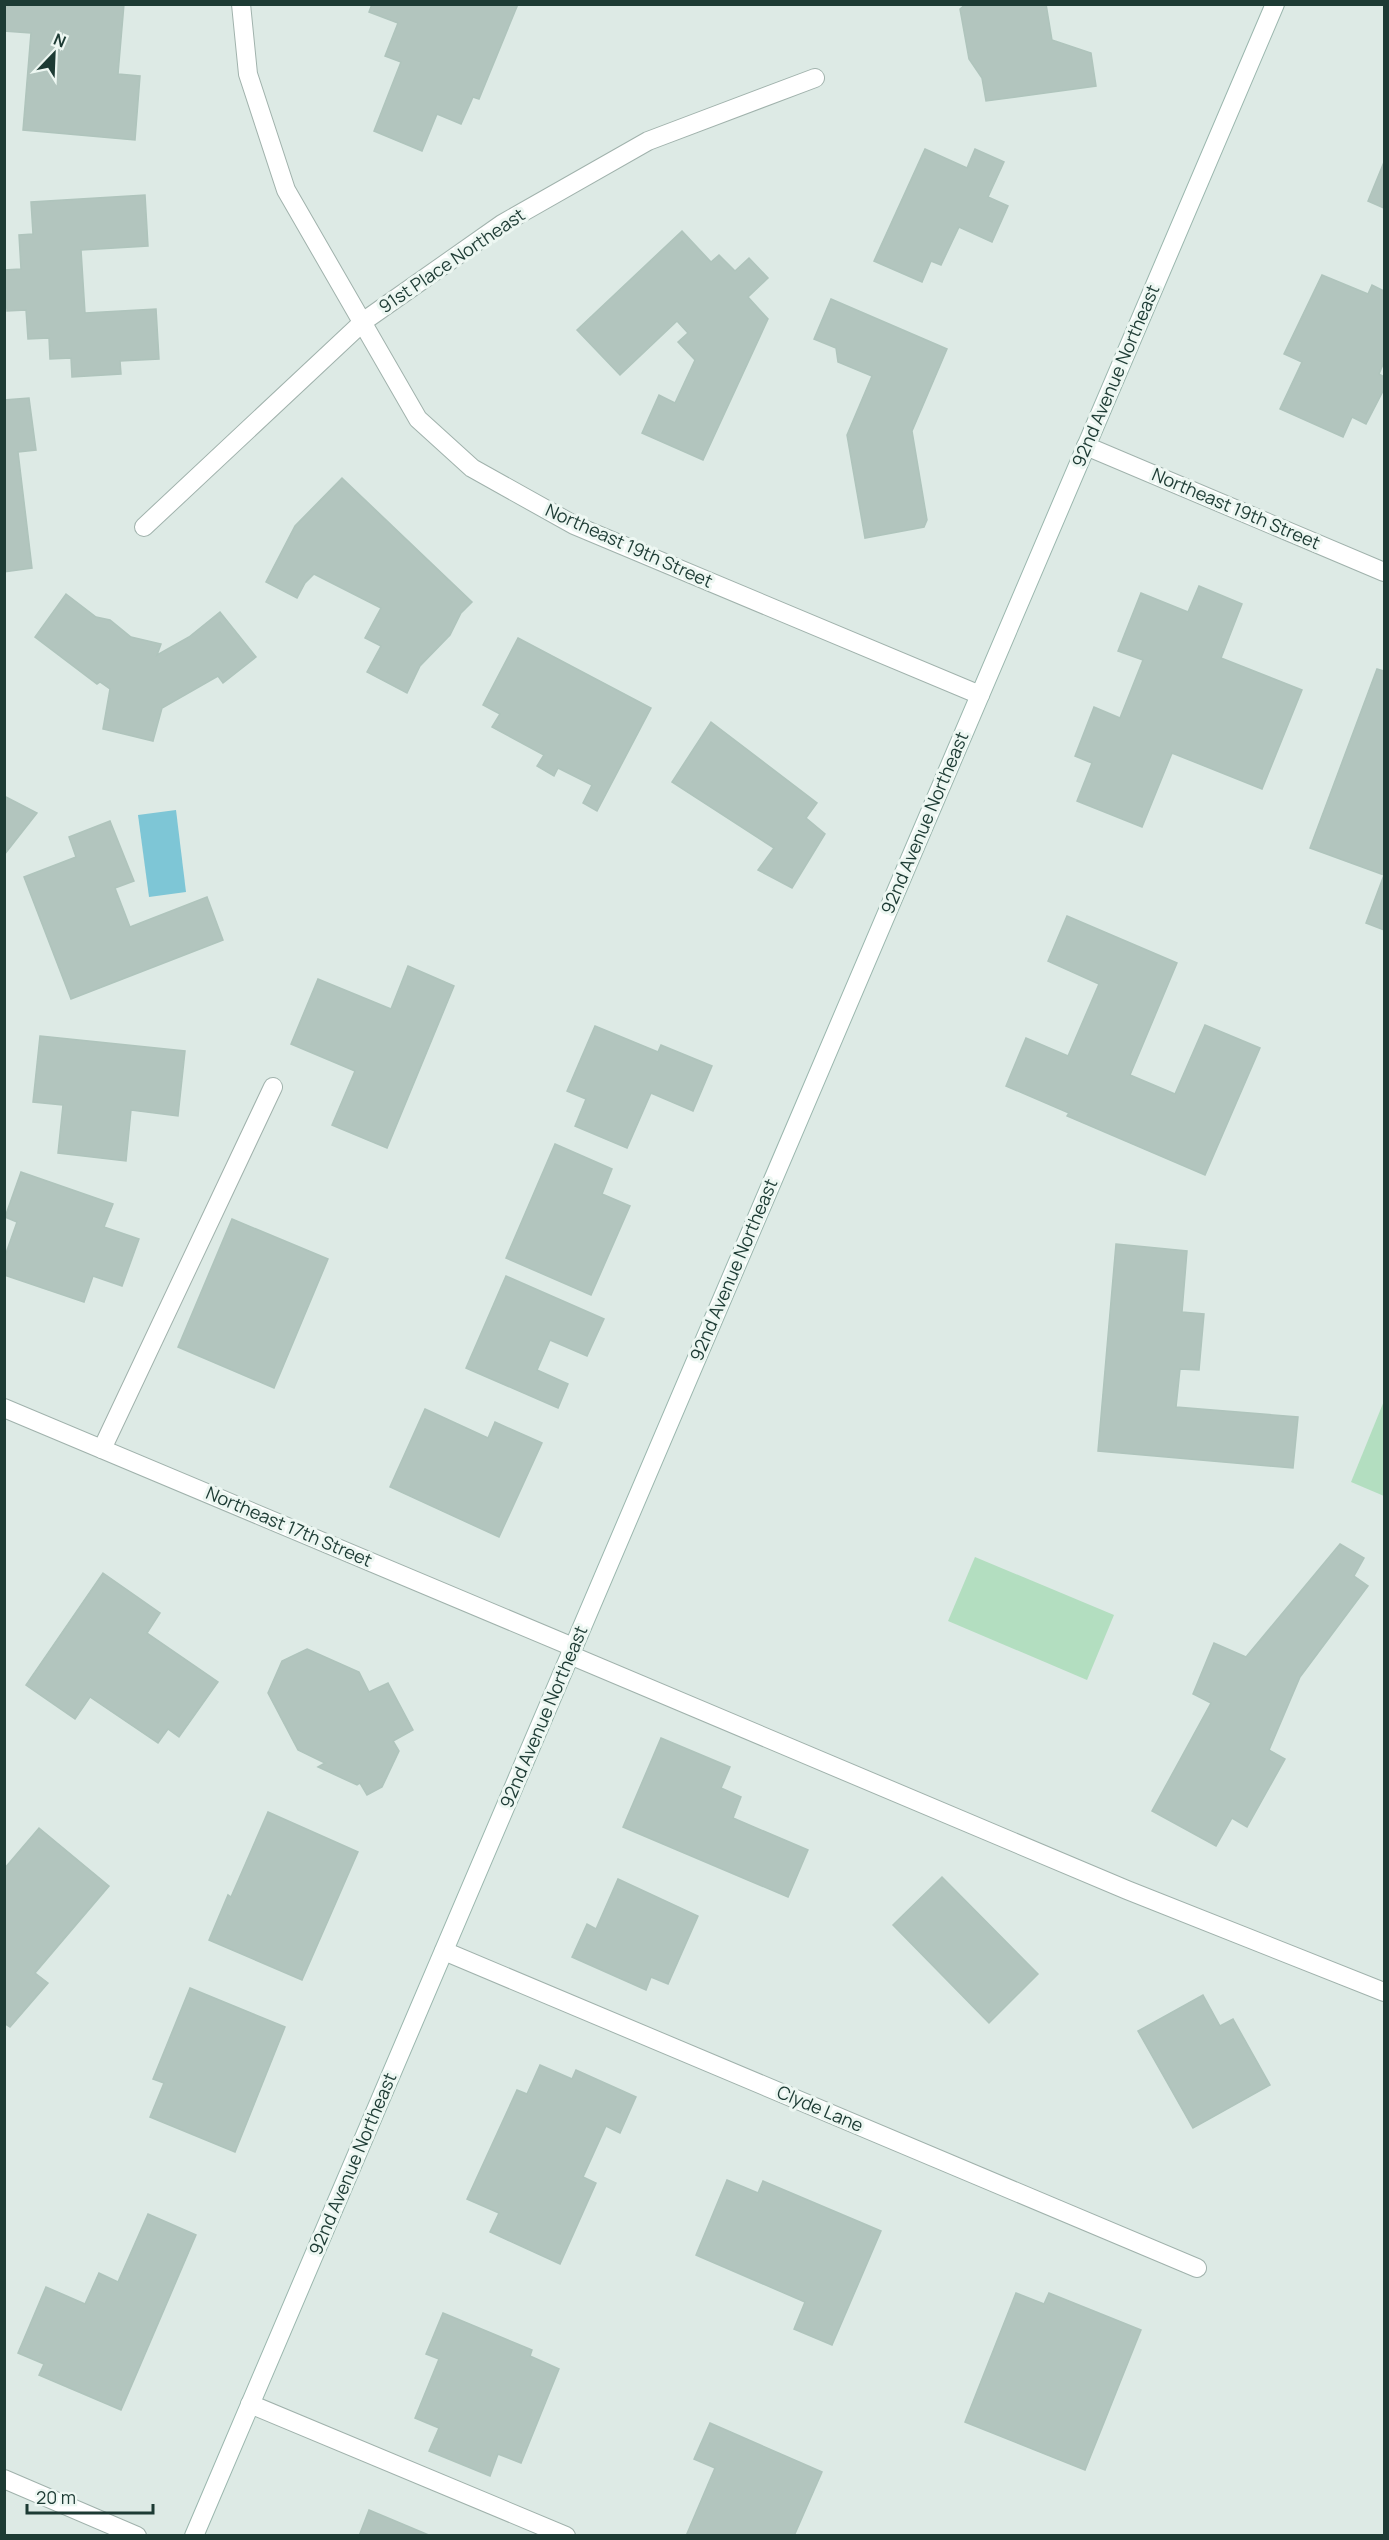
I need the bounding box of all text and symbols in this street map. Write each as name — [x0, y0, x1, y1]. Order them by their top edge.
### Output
north arrow — [24, 24, 84, 84]
text: N — [50, 28, 69, 53]
street label: 91st Place Northeast — [374, 202, 529, 318]
street label: 92nd Avenue Northeast — [1066, 281, 1164, 470]
street label: Northeast 19th Street — [1149, 462, 1324, 554]
street label: Northeast 19th Street — [542, 497, 717, 593]
street label: 92nd Avenue Northeast — [875, 728, 973, 917]
street label: 92nd Avenue Northeast — [684, 1175, 782, 1364]
street label: Northeast 17th Street — [203, 1480, 376, 1572]
street label: 92nd Avenue Northeast — [494, 1622, 592, 1811]
street label: 92nd Avenue Northeast — [303, 2069, 401, 2258]
street label: Clyde Lane — [774, 2079, 867, 2137]
scale bar — [27, 2477, 153, 2515]
text: 20 m — [36, 2485, 76, 2509]

